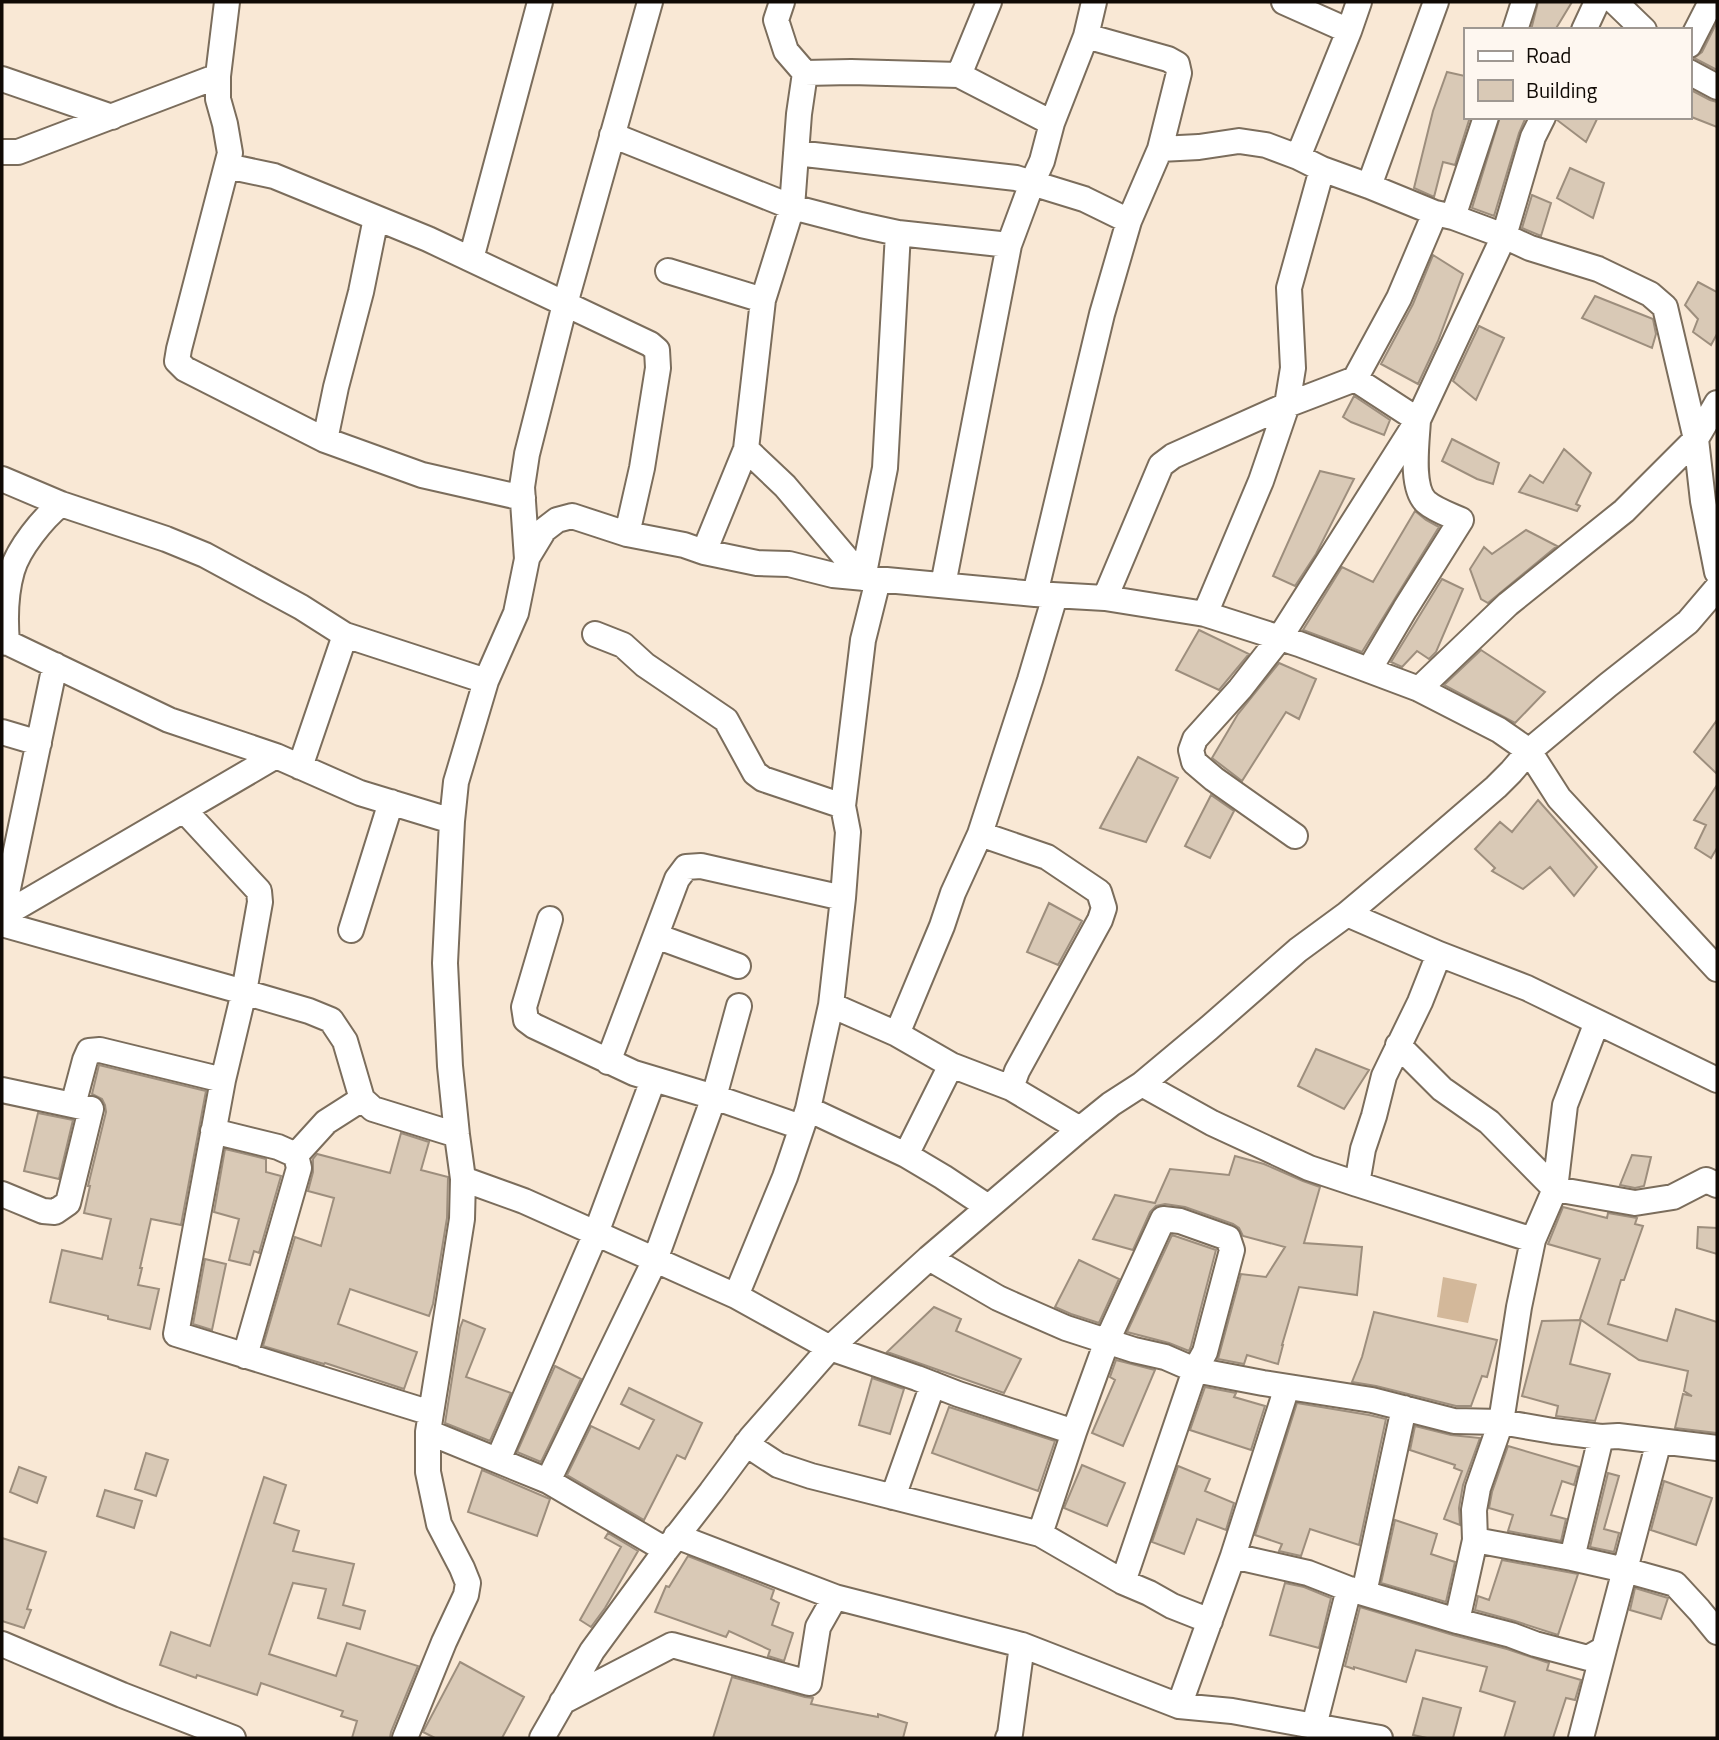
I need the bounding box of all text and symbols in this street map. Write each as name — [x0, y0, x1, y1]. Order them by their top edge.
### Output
legend — [1464, 28, 1691, 119]
text: Road — [1526, 39, 1571, 71]
text: Building — [1526, 74, 1598, 106]

